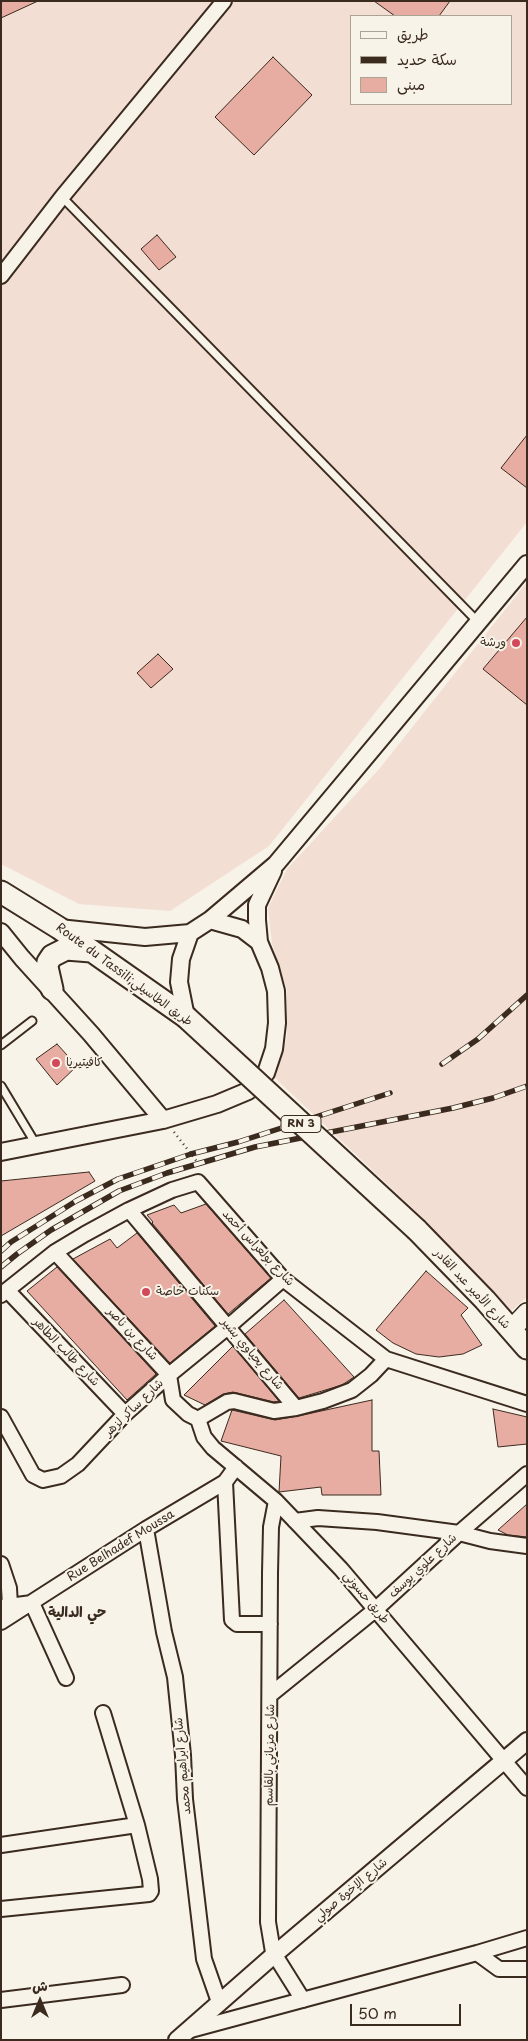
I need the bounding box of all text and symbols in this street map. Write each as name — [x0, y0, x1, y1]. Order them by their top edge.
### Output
legend — [350, 15, 513, 105]
text: طريق — [397, 22, 429, 45]
text: سكة حديد — [397, 47, 457, 70]
text: مبنى — [397, 72, 425, 95]
place label: ورشة — [480, 636, 506, 650]
marker: ورشة — [510, 637, 522, 649]
street label: Route du Tassili;طريق الطاسيلي — [53, 921, 195, 1029]
place label: كافيتيريا — [66, 1056, 102, 1070]
marker: كافيتيريا — [50, 1057, 62, 1069]
road number: RN 3 — [281, 1116, 321, 1132]
street label: شارع بولعراس أحمد — [219, 1207, 297, 1289]
street label: شارع الأمير عبد القادر — [431, 1246, 513, 1332]
place label: سكنات خاصة — [156, 1285, 219, 1299]
marker: سكنات خاصة — [140, 1286, 152, 1298]
street label: شارع بن ناصر — [104, 1304, 160, 1364]
street label: شارع طالب الطاهر — [30, 1315, 102, 1389]
street label: شارع يحياوي بشير — [218, 1315, 286, 1393]
street label: شارع ساكر لزهر — [101, 1376, 167, 1440]
street label: Rue Belhadef Moussa — [65, 1507, 177, 1585]
street label: شارع علوي يوسف — [386, 1531, 460, 1601]
street label: طريق حسوني — [340, 1569, 392, 1627]
district label: حي الدالية — [48, 1605, 106, 1621]
street label: شارع مزياني بالقاسم — [262, 1704, 278, 1806]
street label: شارع ابراهيم محمد — [172, 1717, 194, 1815]
street label: شارع الإخوة صولي — [312, 1855, 390, 1925]
text: ش — [32, 1975, 48, 1996]
north arrow — [15, 1976, 65, 2026]
scale bar — [353, 1994, 464, 2026]
text: 50 m — [358, 2001, 397, 2024]

